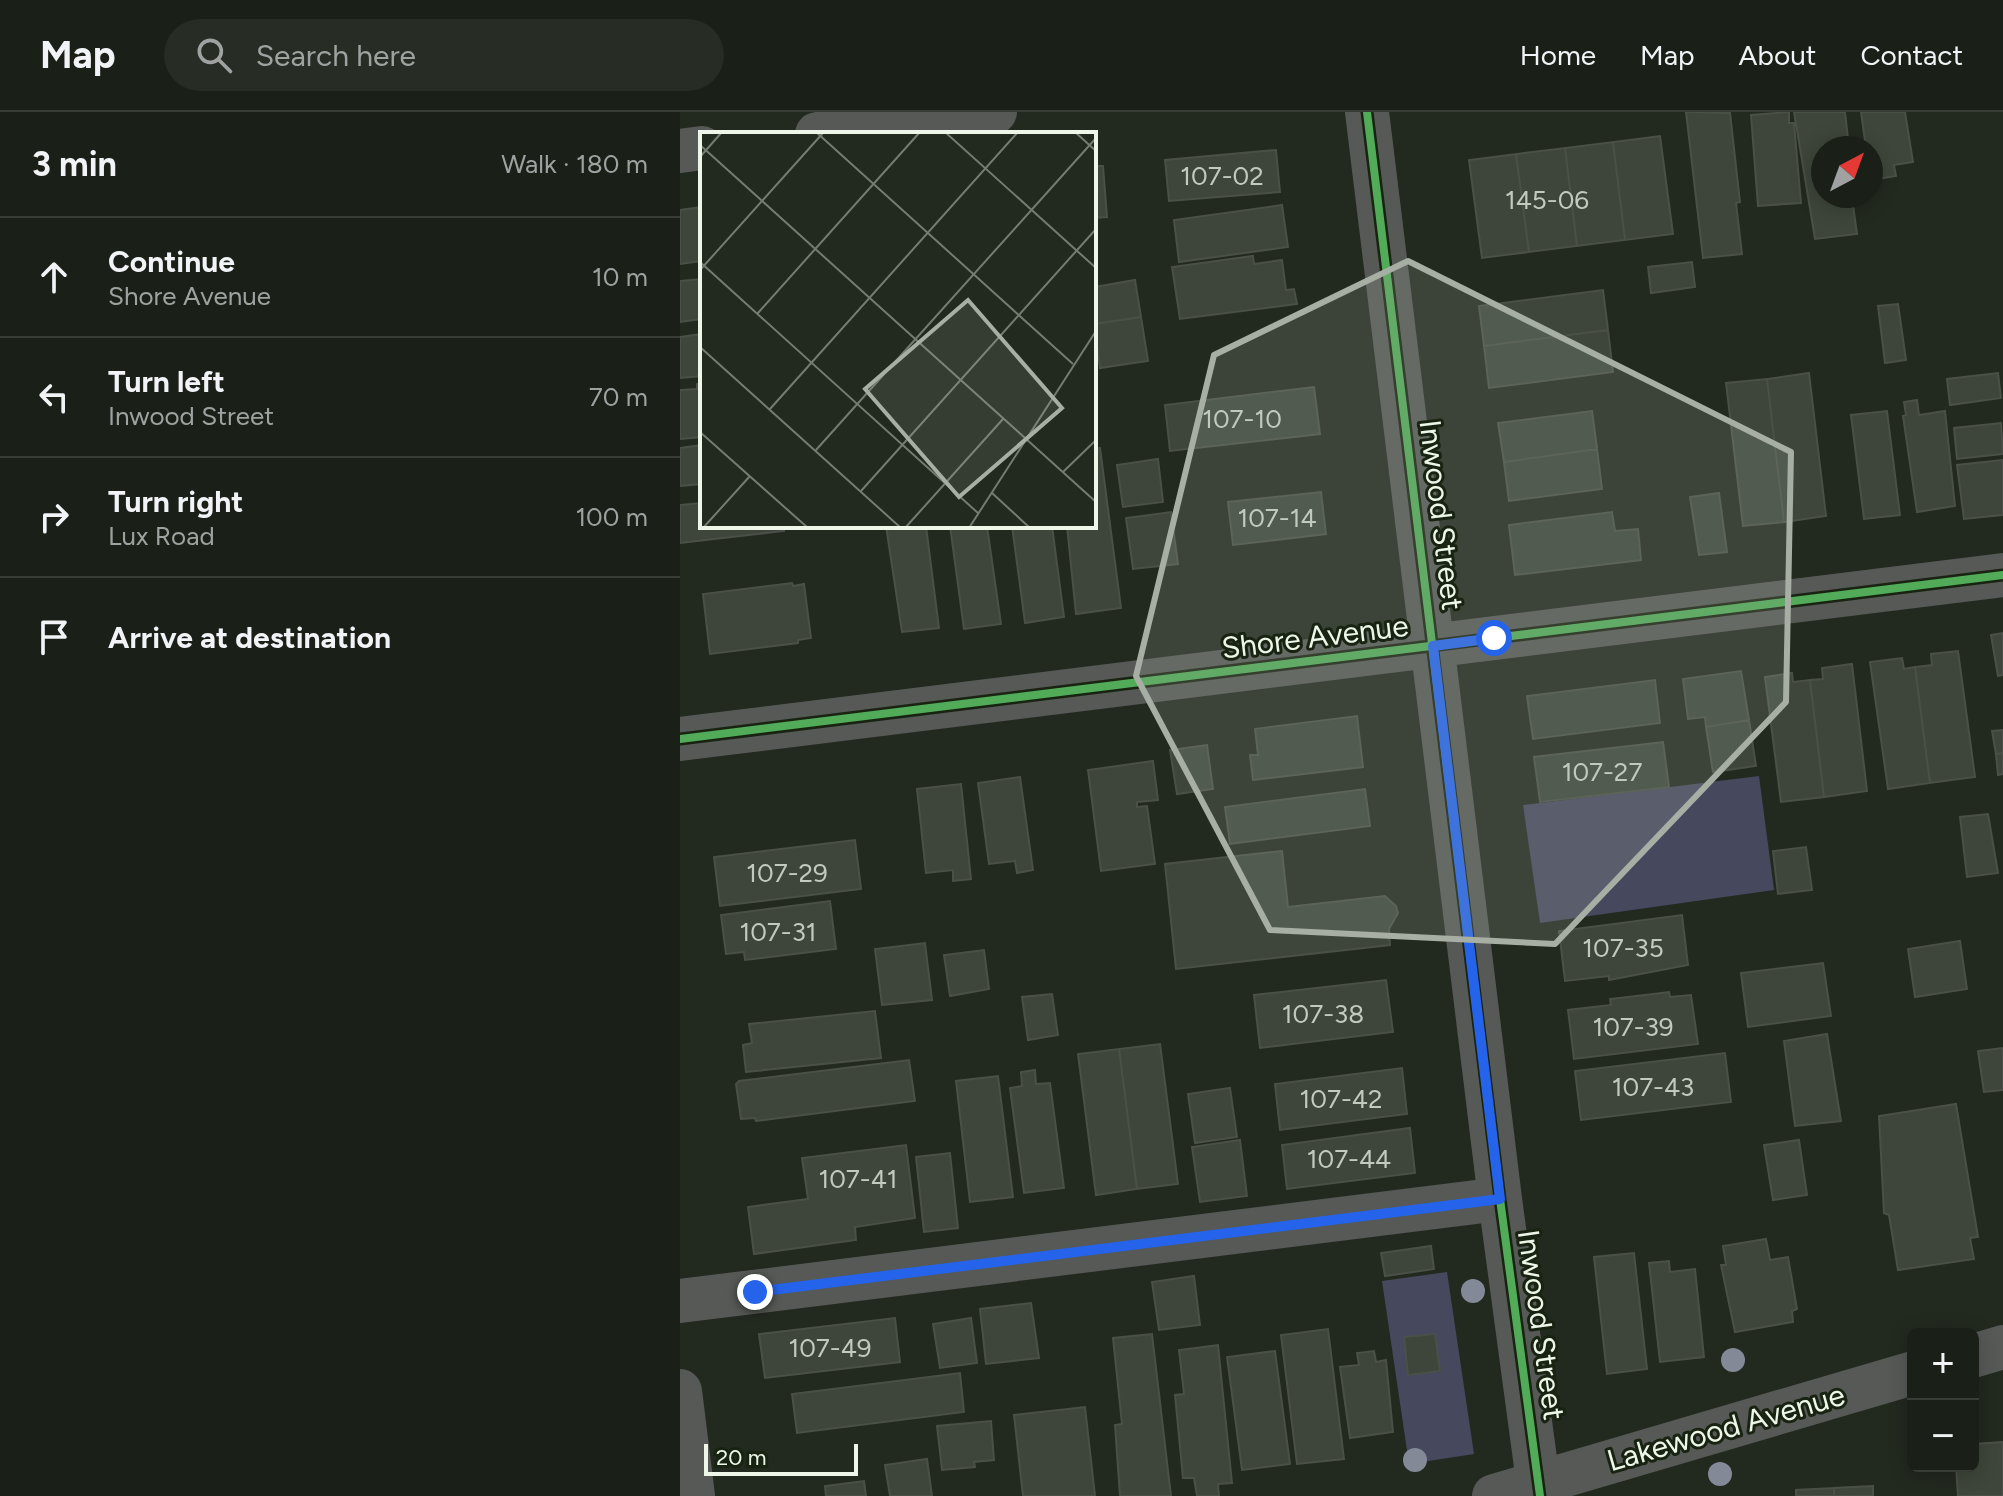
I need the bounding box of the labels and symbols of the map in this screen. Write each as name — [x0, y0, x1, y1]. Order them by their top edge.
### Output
inset map — [700, 132, 1096, 528]
north arrow — [1811, 136, 1883, 208]
house number: 107-02 — [1180, 160, 1264, 192]
house number: 145-06 — [1505, 184, 1589, 216]
house number: 107-10 — [1202, 403, 1282, 435]
street label: Inwood Street — [1411, 418, 1472, 612]
house number: 107-14 — [1237, 502, 1317, 534]
street label: Shore Avenue — [1219, 607, 1410, 666]
route start — [1476, 620, 1512, 656]
house number: 107-27 — [1562, 756, 1642, 788]
house number: 107-29 — [746, 857, 828, 889]
house number: 107-31 — [739, 916, 817, 948]
house number: 107-35 — [1582, 932, 1664, 964]
house number: 107-38 — [1282, 998, 1364, 1030]
house number: 107-39 — [1592, 1011, 1674, 1043]
house number: 107-43 — [1612, 1071, 1694, 1103]
house number: 107-42 — [1300, 1083, 1382, 1115]
house number: 107-44 — [1307, 1143, 1391, 1175]
house number: 107-41 — [818, 1163, 898, 1195]
street label: Inwood Street — [1510, 1227, 1573, 1422]
route end — [737, 1274, 773, 1310]
house number: 107-49 — [788, 1332, 872, 1364]
street label: Lakewood Avenue — [1603, 1376, 1849, 1479]
scale bar — [704, 1440, 858, 1476]

